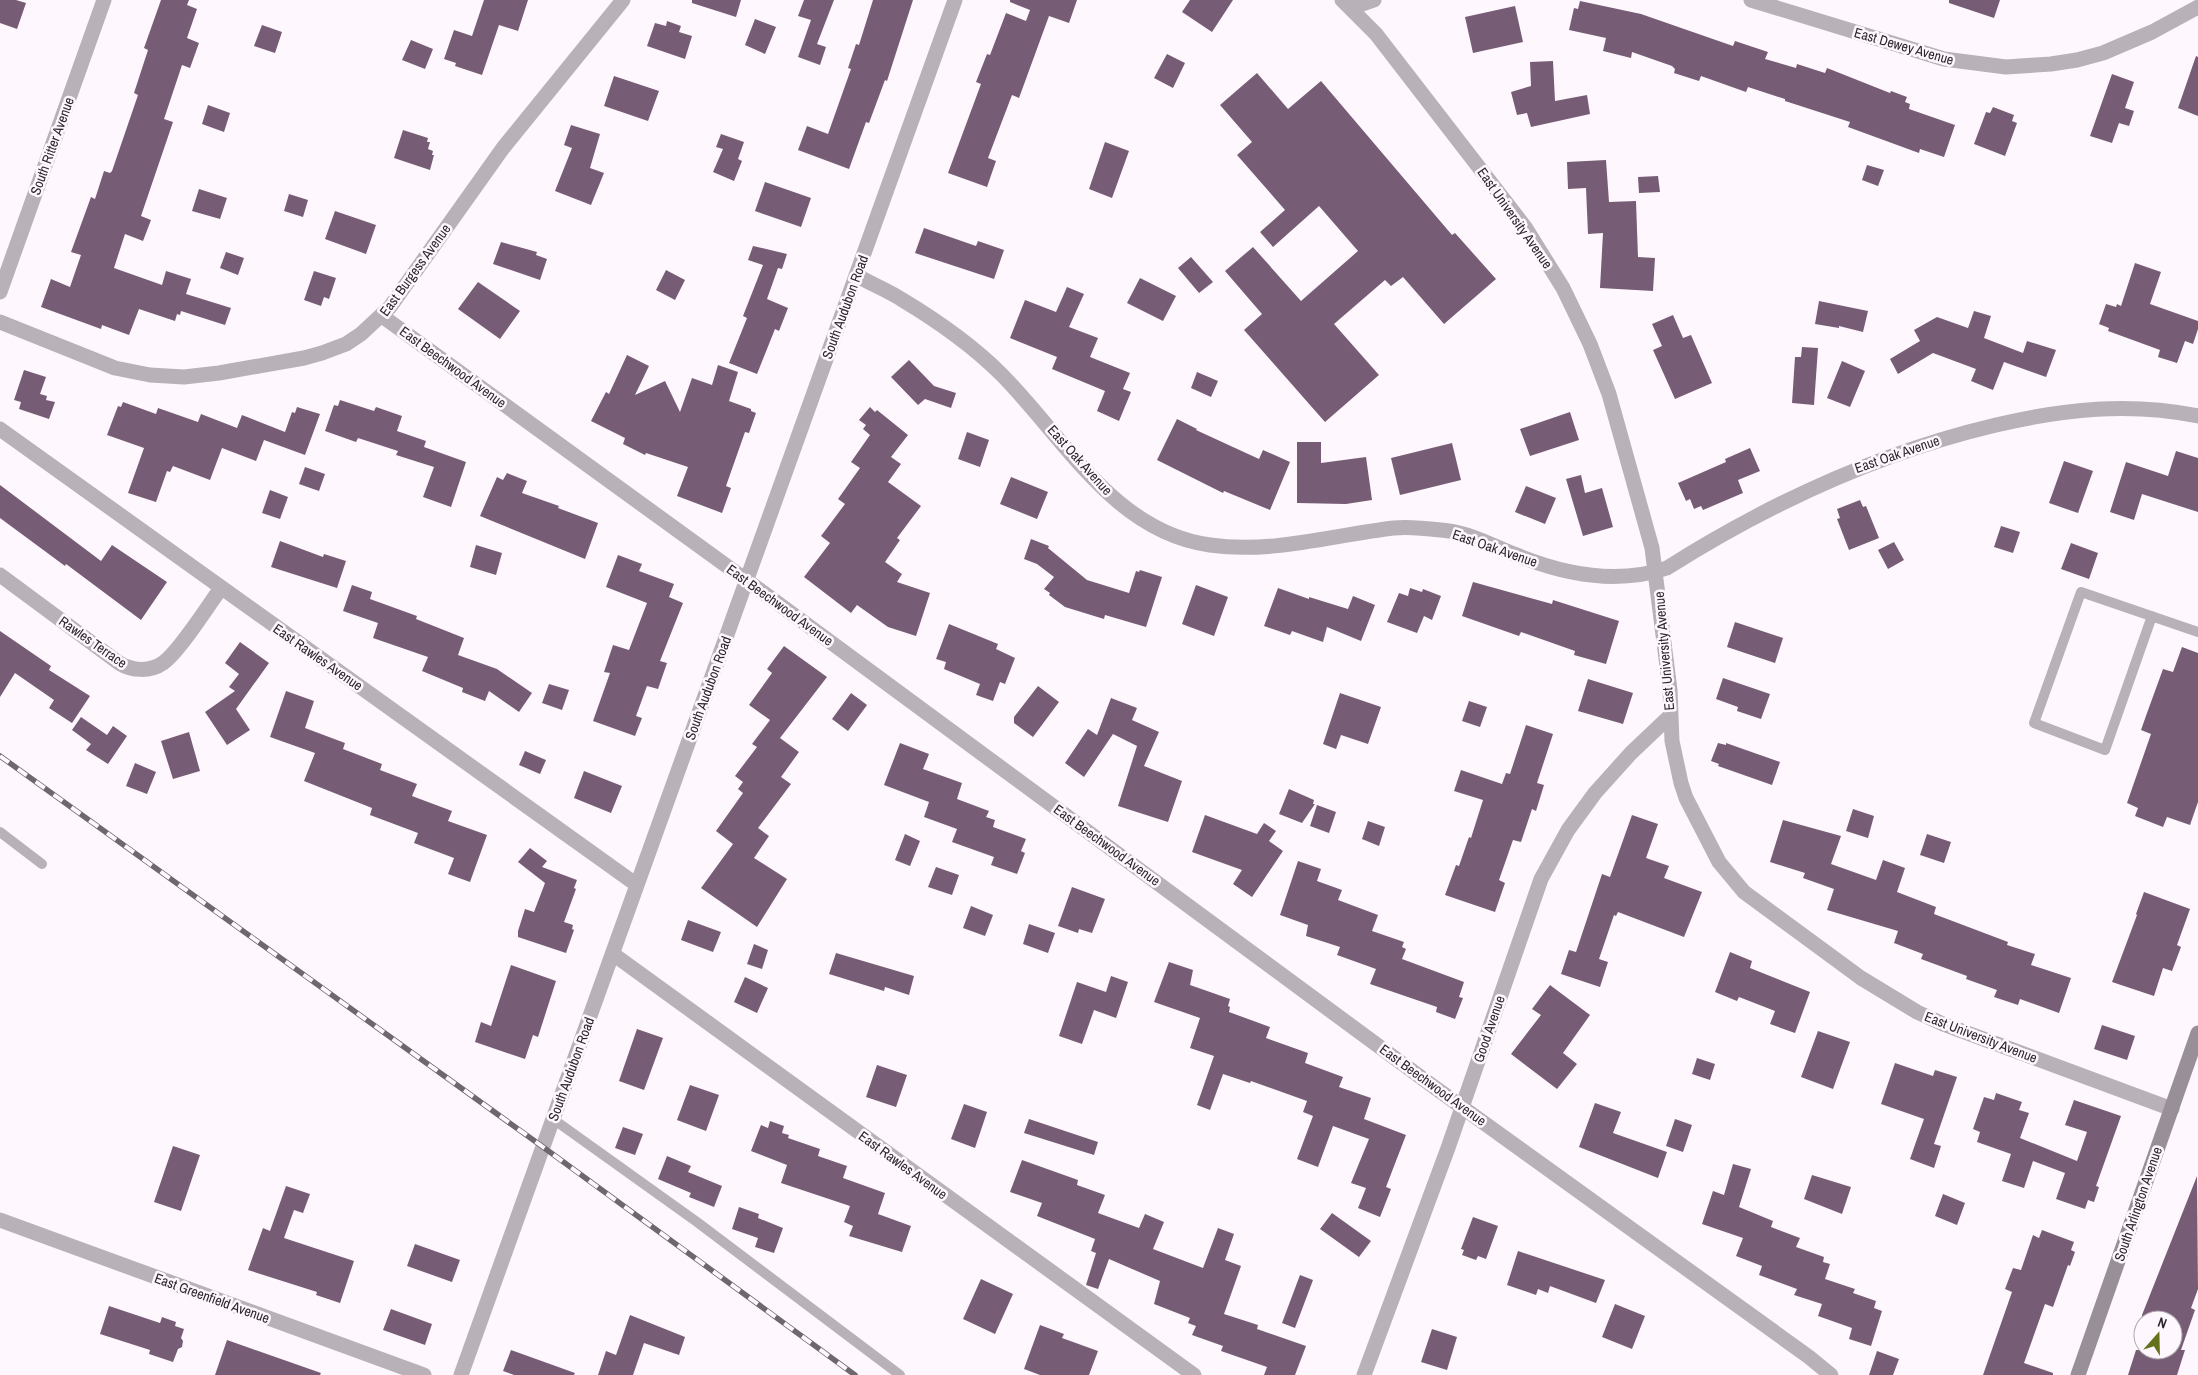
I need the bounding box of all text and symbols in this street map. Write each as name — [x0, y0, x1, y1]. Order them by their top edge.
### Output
street label: East Dewey Avenue — [1852, 23, 1956, 69]
street label: South Ritter Avenue — [26, 95, 78, 197]
street label: East University Avenue — [1473, 164, 1557, 272]
street label: East Burgess Avenue — [376, 220, 454, 320]
street label: South Audubon Road — [818, 253, 872, 361]
street label: East Beechwood Avenue — [396, 322, 510, 412]
street label: East Oak Avenue — [1044, 421, 1116, 499]
street label: East Oak Avenue — [1852, 431, 1942, 477]
street label: East Oak Avenue — [1450, 525, 1540, 571]
street label: East Beechwood Avenue — [723, 560, 837, 650]
street label: East University Avenue — [1650, 591, 1678, 711]
street label: Rawles Terrace — [56, 612, 130, 672]
street label: East Rawles Avenue — [270, 619, 366, 695]
street label: South Audubon Road — [681, 634, 735, 742]
street label: East Beechwood Avenue — [1050, 800, 1164, 890]
street label: Good Avenue — [1469, 993, 1509, 1065]
street label: East University Avenue — [1922, 1007, 2040, 1067]
street label: South Audubon Road — [544, 1015, 598, 1123]
street label: East Beechwood Avenue — [1376, 1040, 1490, 1130]
street label: East Rawles Avenue — [855, 1127, 951, 1203]
street label: South Arlington Avenue — [2110, 1144, 2166, 1264]
street label: East Greenfield Avenue — [152, 1269, 272, 1327]
north arrow — [2133, 1310, 2183, 1360]
text: N — [2155, 1313, 2169, 1333]

